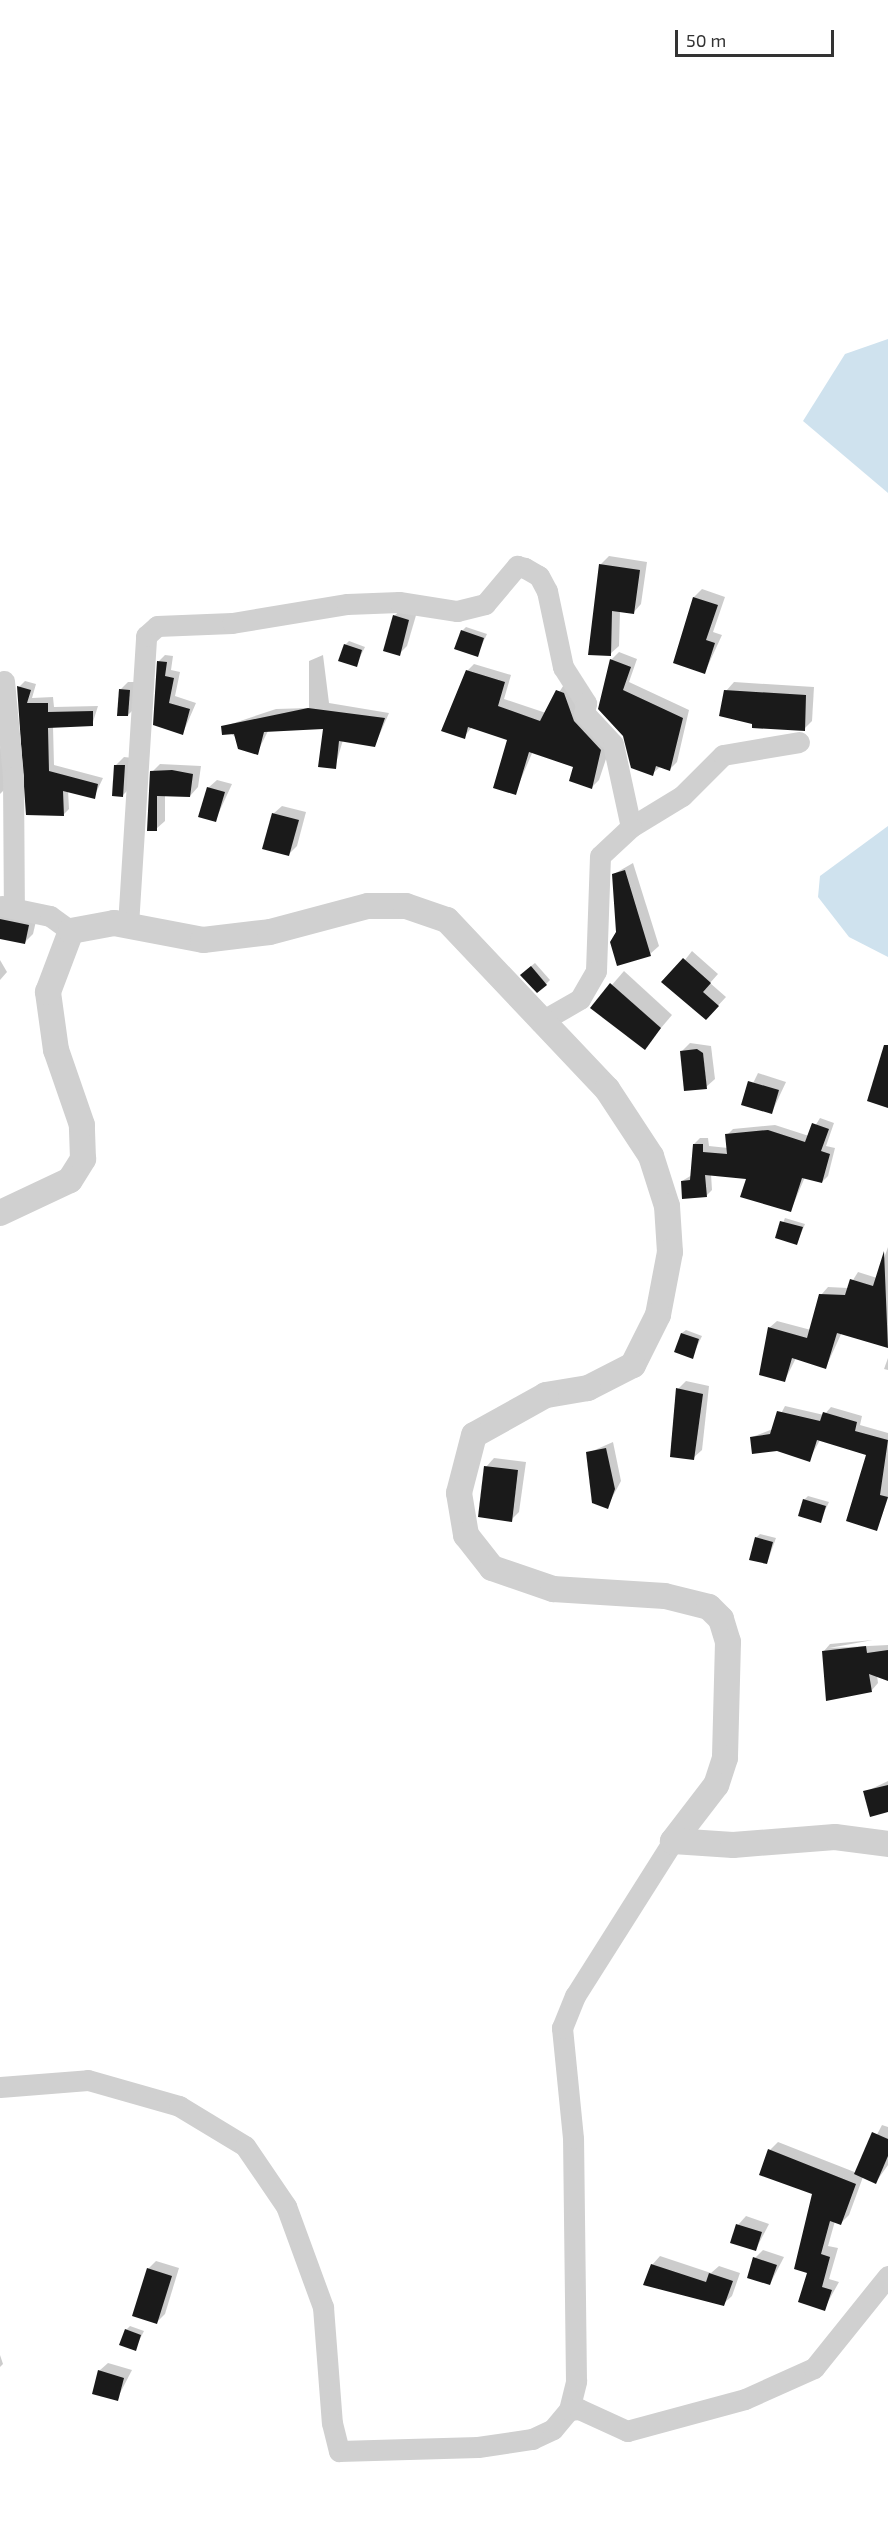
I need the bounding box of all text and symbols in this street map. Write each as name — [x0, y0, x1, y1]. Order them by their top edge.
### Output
scale bar — [678, 18, 837, 56]
text: 50 m — [686, 29, 726, 51]

